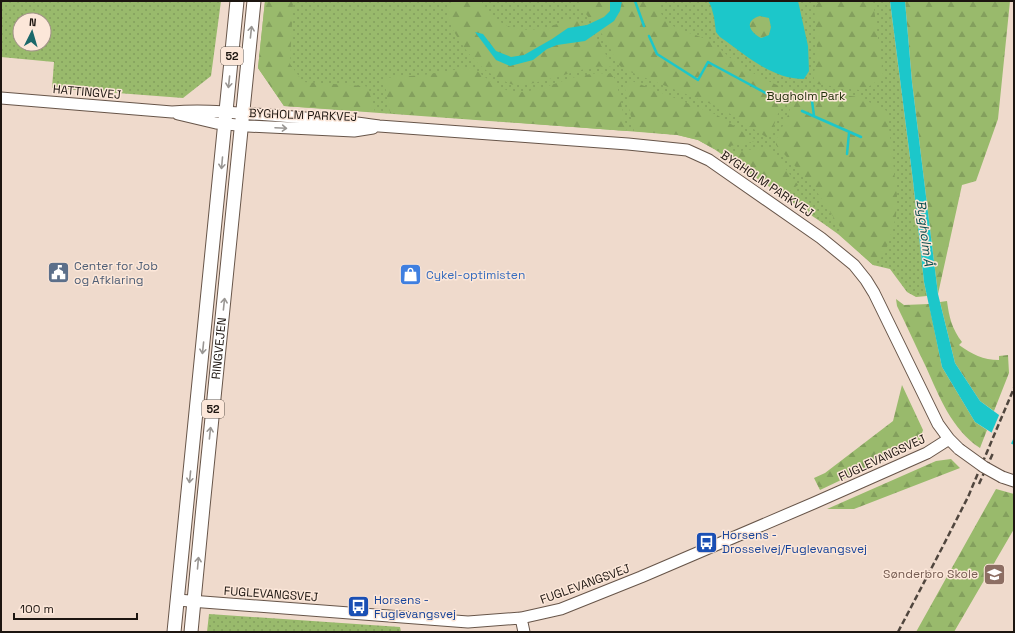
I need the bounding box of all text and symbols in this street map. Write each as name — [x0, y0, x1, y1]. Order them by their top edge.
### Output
north arrow — [12, 12, 52, 52]
text: N — [29, 15, 37, 29]
one-way arrow — [247, 26, 255, 39]
road number: 52 — [221, 47, 243, 65]
one-way arrow — [225, 75, 233, 88]
street label: HATTINGVEJ — [52, 81, 122, 103]
park label: Bygholm Park — [766, 88, 846, 104]
street label: BYGHOLM PARKVEJ — [248, 105, 358, 125]
one-way arrow — [274, 125, 287, 132]
street label: BYGHOLM PARKVEJ — [717, 147, 817, 221]
one-way arrow — [218, 156, 225, 169]
water label: Bygholm Å — [913, 199, 938, 268]
place label: Center for Job og Afklaring — [74, 258, 158, 288]
public building icon: Center for Job og Afklaring — [46, 260, 72, 286]
shop icon: Cykel-optimisten — [398, 262, 424, 288]
place label: Cykel-optimisten — [426, 267, 525, 283]
one-way arrow — [220, 298, 227, 311]
street label: RINGVEJEN — [208, 317, 230, 380]
one-way arrow — [200, 341, 207, 354]
road number: 52 — [202, 400, 224, 418]
one-way arrow — [207, 427, 214, 440]
street label: FUGLEVANGSVEJ — [836, 431, 928, 485]
one-way arrow — [187, 470, 194, 483]
place label: Horsens - Drosselvej/Fuglevangsvej — [722, 527, 867, 557]
bus stop icon: Horsens - Drosselvej/Fuglevangsvej — [694, 529, 720, 555]
one-way arrow — [194, 557, 201, 570]
street label: FUGLEVANGSVEJ — [538, 560, 632, 608]
school or university icon: Sønderbro Skole — [981, 561, 1007, 587]
place label: Sønderbro Skole — [883, 566, 978, 582]
street label: FUGLEVANGSVEJ — [223, 583, 319, 605]
place label: Horsens - Fuglevangsvej — [374, 592, 456, 622]
bus stop icon: Horsens - Fuglevangsvej — [346, 594, 372, 620]
scale bar — [14, 595, 137, 621]
text: 100 m — [20, 601, 54, 617]

